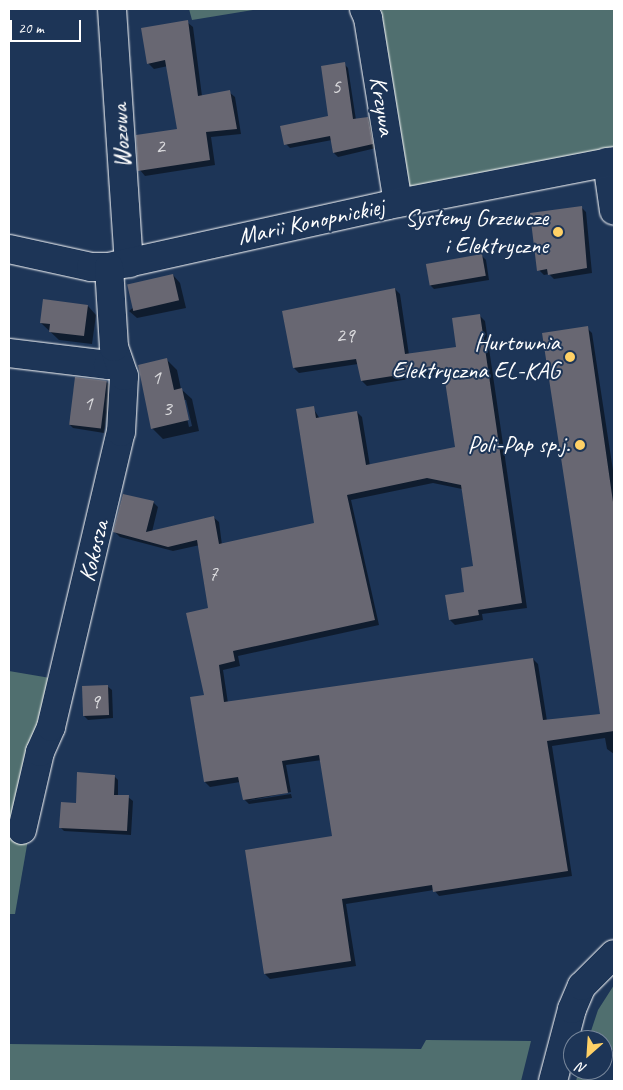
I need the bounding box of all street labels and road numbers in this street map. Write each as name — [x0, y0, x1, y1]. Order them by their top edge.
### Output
street label: Krzywa — [363, 74, 401, 138]
street label: Wozowa — [104, 103, 138, 169]
street label: Marii Konopnickiej — [235, 192, 387, 252]
street label: Kokosza — [73, 517, 115, 585]

